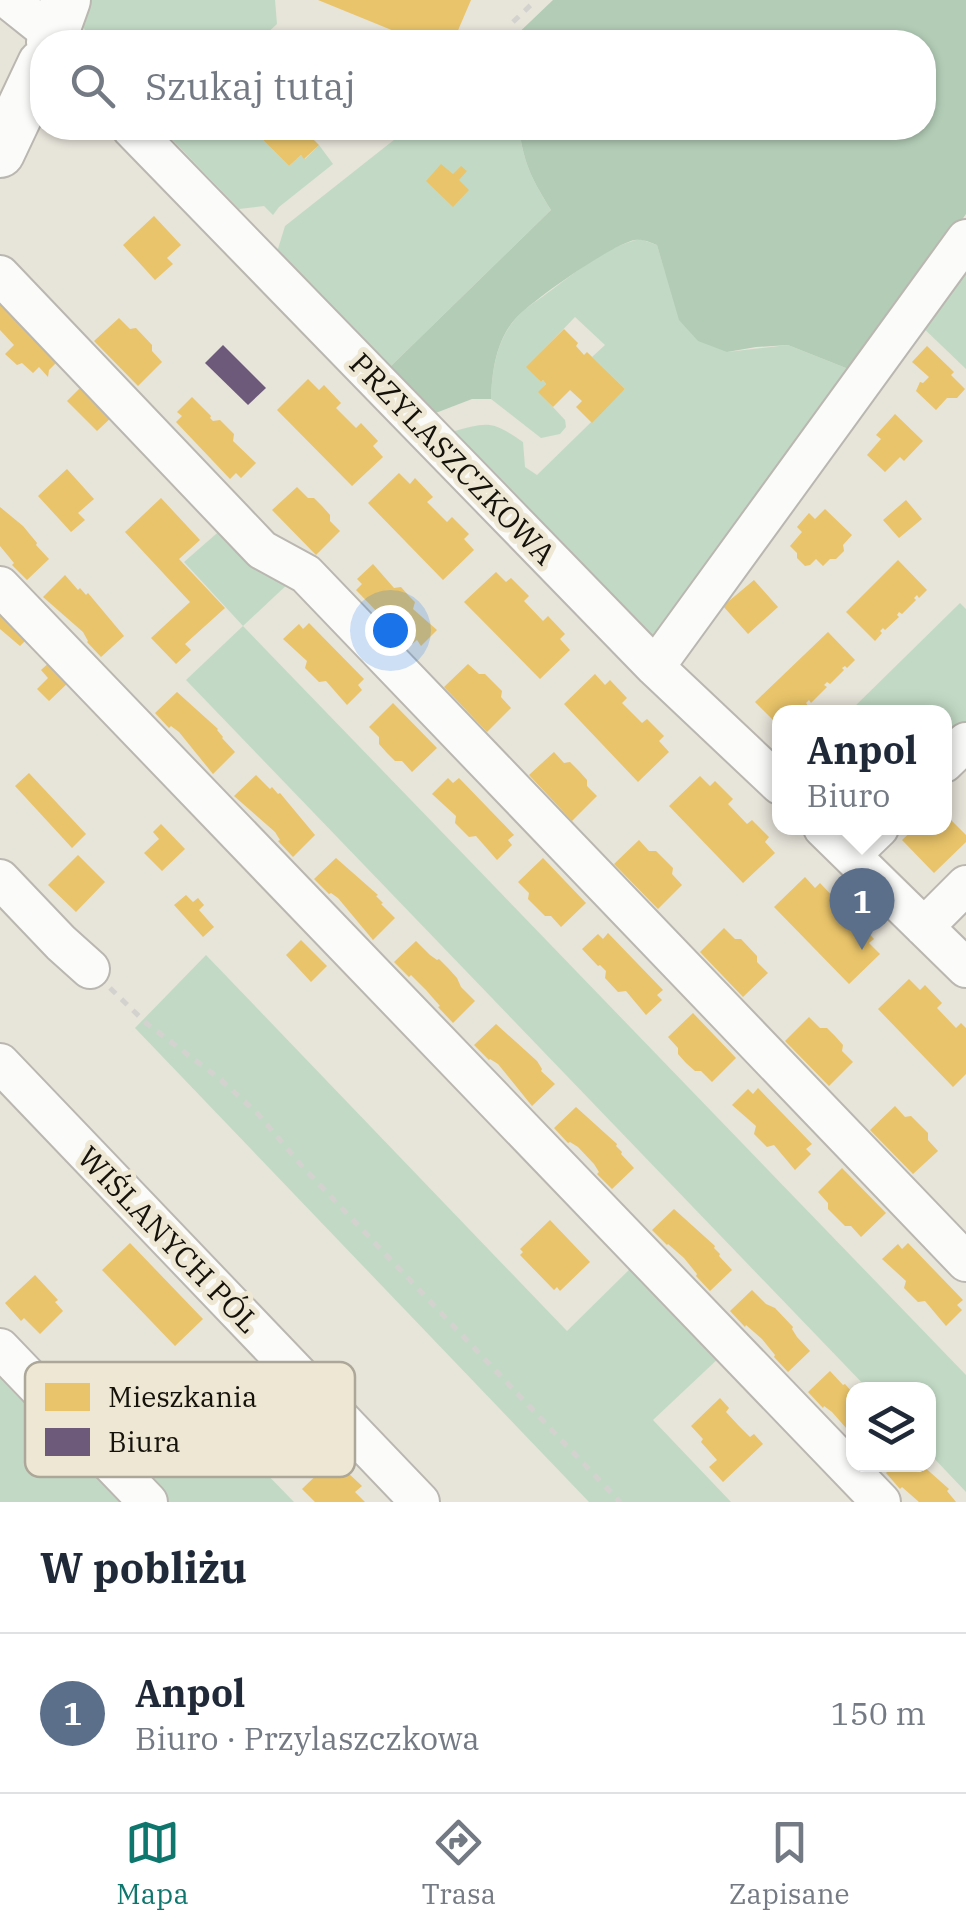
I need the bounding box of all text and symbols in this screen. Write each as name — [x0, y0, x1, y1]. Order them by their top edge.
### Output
search box — [30, 30, 936, 140]
icon: search — [65, 58, 120, 113]
text: Szukaj tutaj — [145, 61, 356, 110]
street label: PRZYLASZCZKOWA — [342, 344, 565, 573]
your location — [365, 605, 416, 656]
popup — [772, 705, 952, 835]
text: Anpol — [807, 725, 917, 774]
text: Biuro — [807, 774, 890, 816]
pin: 1 — [830, 868, 894, 950]
street label: WIŚLANYCH PÓL — [70, 1137, 268, 1341]
legend — [25, 1362, 355, 1477]
text: Mieszkania — [108, 1378, 257, 1415]
map controls — [846, 1382, 936, 1472]
button: layers — [846, 1382, 936, 1472]
text: Biura — [108, 1423, 181, 1460]
text: W pobliżu — [40, 1540, 247, 1595]
text: Anpol — [135, 1668, 245, 1717]
text: 1 — [63, 1692, 82, 1734]
text: 150 m — [830, 1692, 926, 1734]
text: Biuro · Przylaszczkowa — [135, 1717, 480, 1759]
tab: Mapa — [116, 1815, 189, 1912]
tab: Trasa — [421, 1815, 496, 1912]
tab: Zapisane — [729, 1815, 850, 1912]

